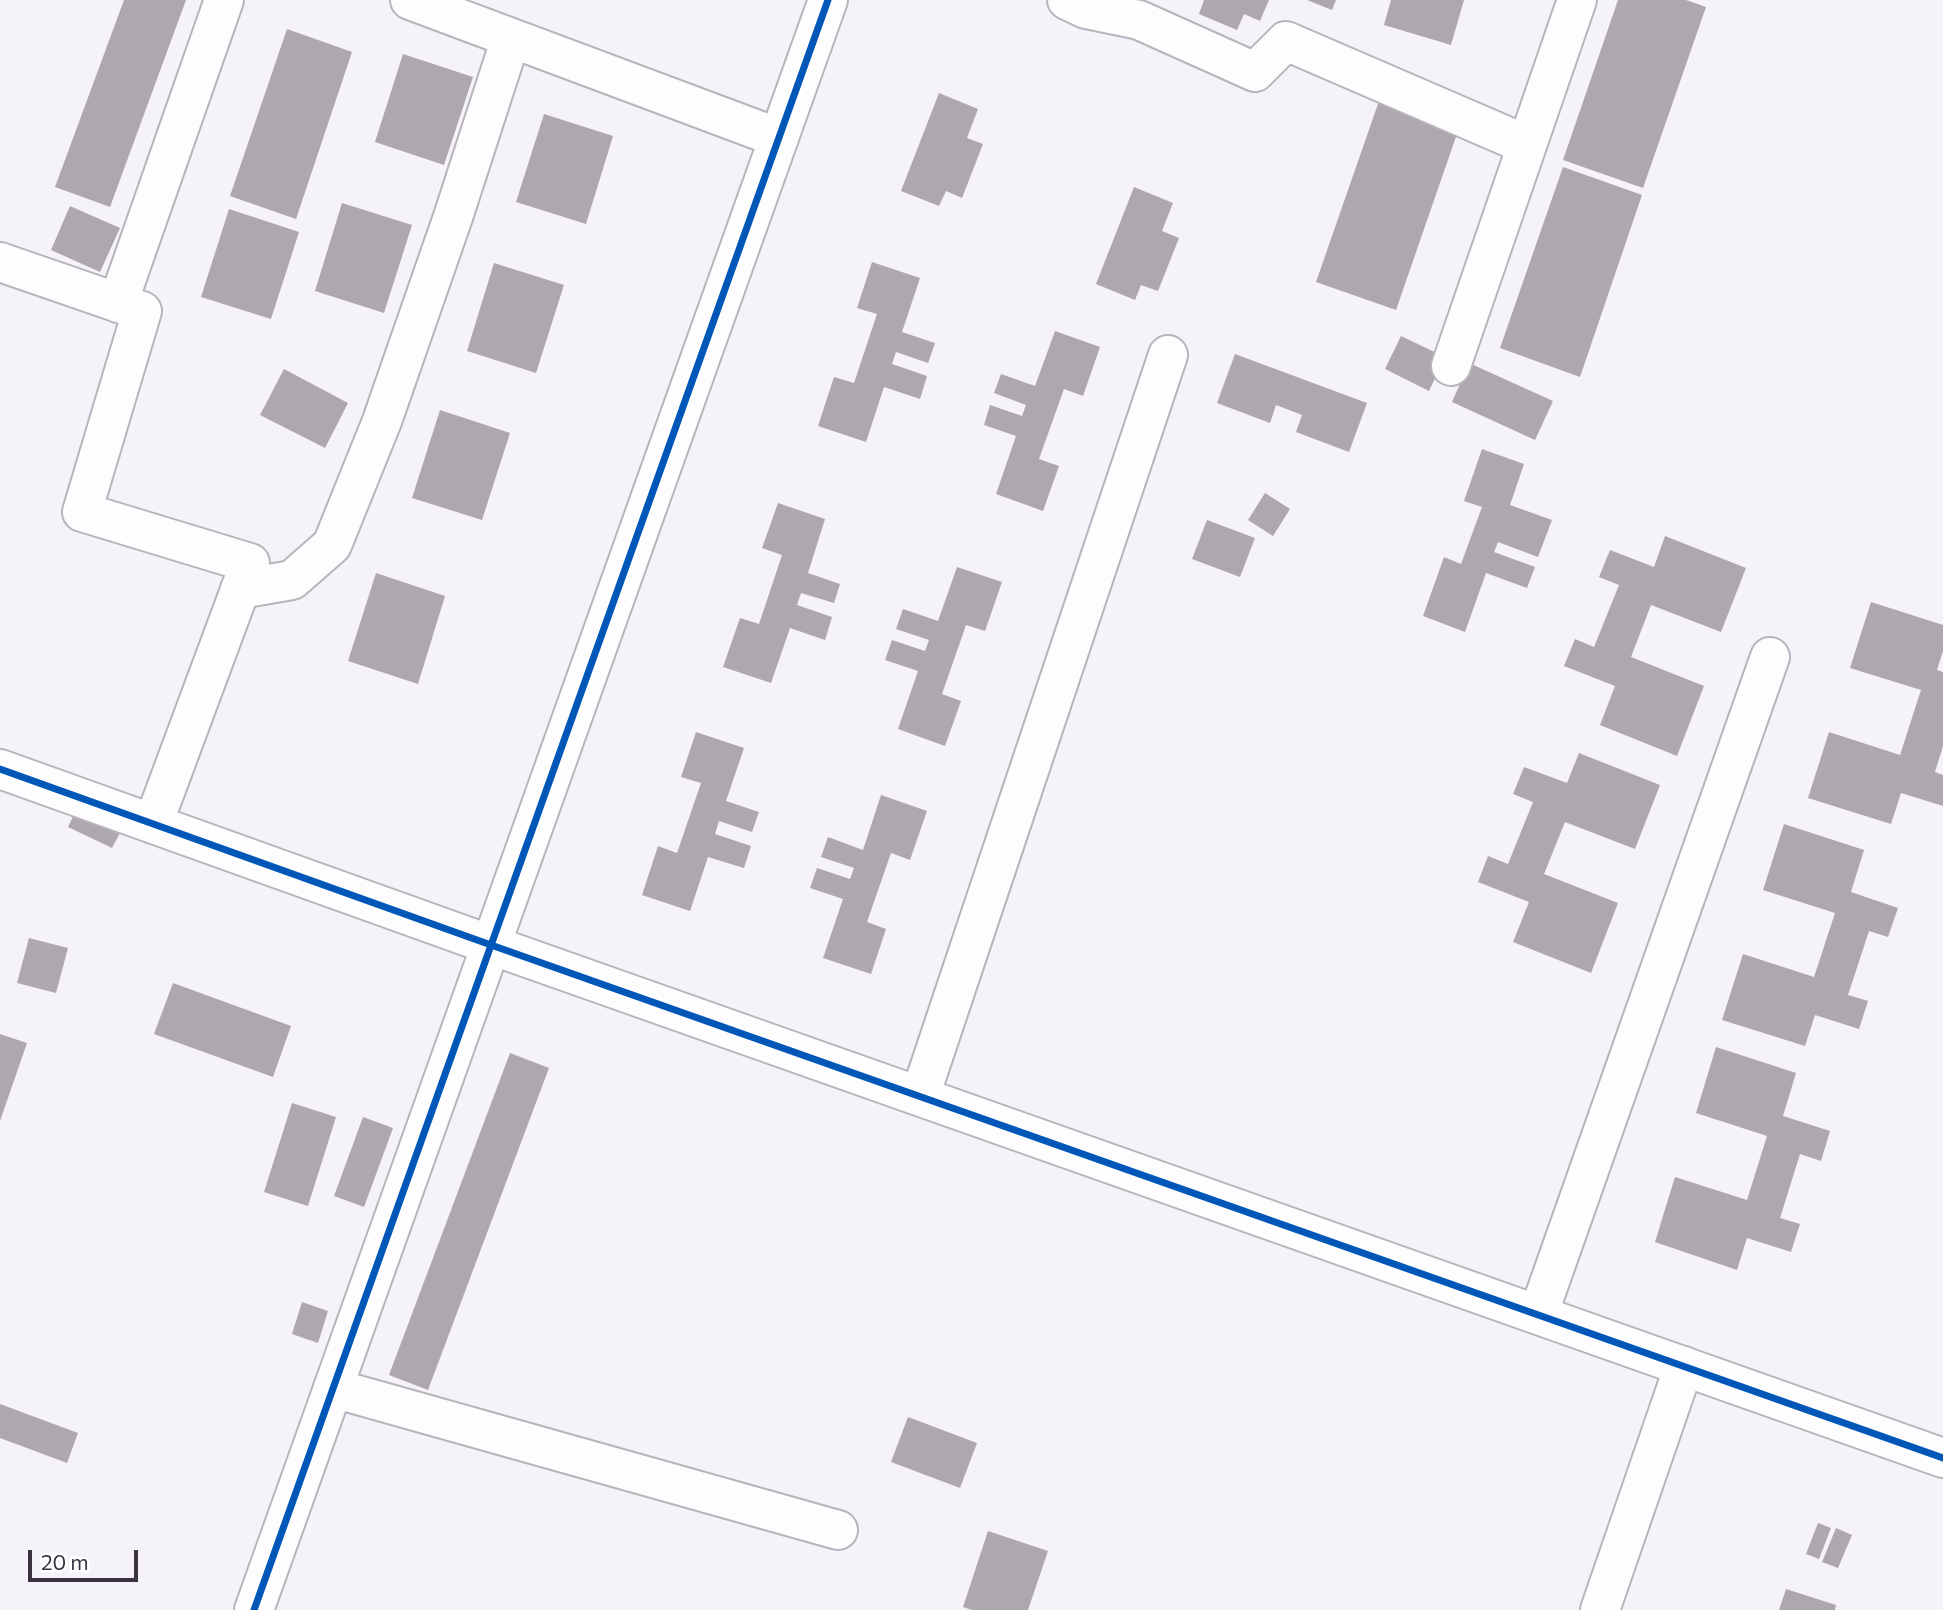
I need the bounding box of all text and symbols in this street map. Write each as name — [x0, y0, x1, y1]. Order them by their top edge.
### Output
scale bar — [32, 1536, 142, 1580]
text: 20 m — [41, 1549, 89, 1574]

